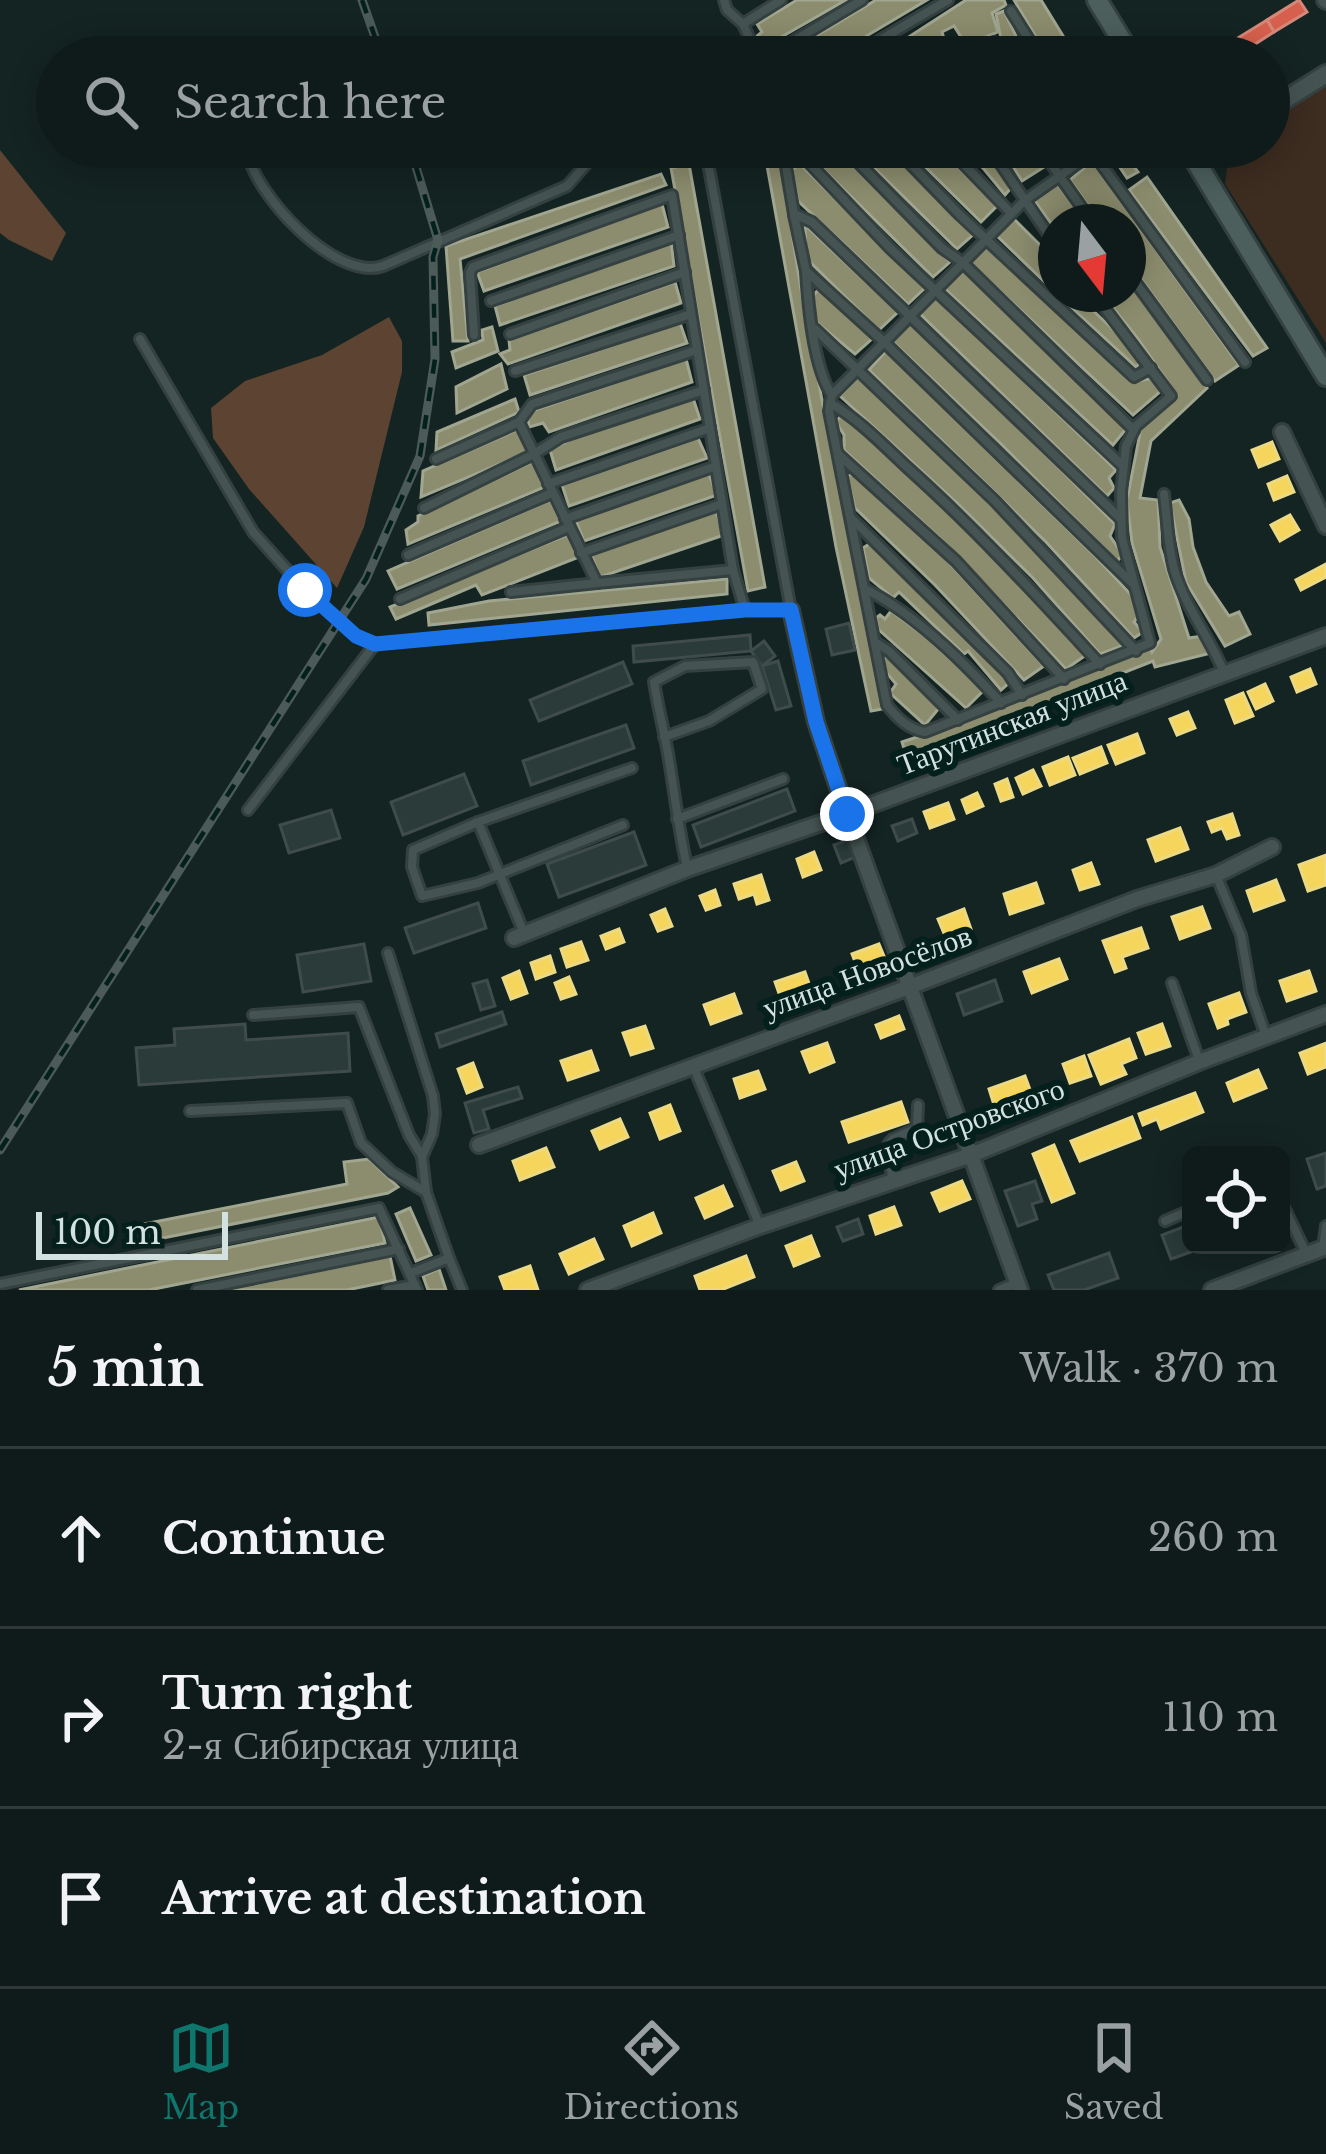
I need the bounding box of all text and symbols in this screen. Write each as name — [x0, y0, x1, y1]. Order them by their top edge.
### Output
search box — [36, 36, 1290, 168]
icon: search — [78, 69, 144, 135]
text: Search here — [174, 74, 446, 130]
north arrow — [1038, 204, 1146, 312]
route start — [278, 563, 332, 617]
street label: Тарутинская улица — [892, 662, 1132, 783]
route end — [820, 787, 874, 841]
street label: улица Новосёлов — [757, 917, 976, 1027]
street label: улица Островского — [828, 1070, 1069, 1187]
map controls — [1182, 1146, 1290, 1254]
button: locate — [1182, 1146, 1290, 1254]
scale bar — [36, 1206, 228, 1259]
text: 100 m — [54, 1212, 161, 1253]
text: 5 min — [48, 1337, 204, 1400]
text: Walk · 370 m — [1020, 1344, 1278, 1393]
icon: ahead — [48, 1505, 114, 1571]
text: Continue — [162, 1510, 386, 1566]
text: 260 m — [1148, 1513, 1278, 1562]
text: Turn right — [162, 1665, 412, 1721]
icon: right — [48, 1685, 114, 1751]
text: 110 m — [1162, 1693, 1278, 1742]
text: 2-я Сибирская улица — [162, 1721, 519, 1770]
icon: arrive — [48, 1865, 114, 1931]
text: Arrive at destination — [162, 1870, 646, 1926]
tab: Map — [162, 2015, 239, 2128]
tab: Directions — [564, 2015, 739, 2128]
tab: Saved — [1064, 2015, 1164, 2128]

